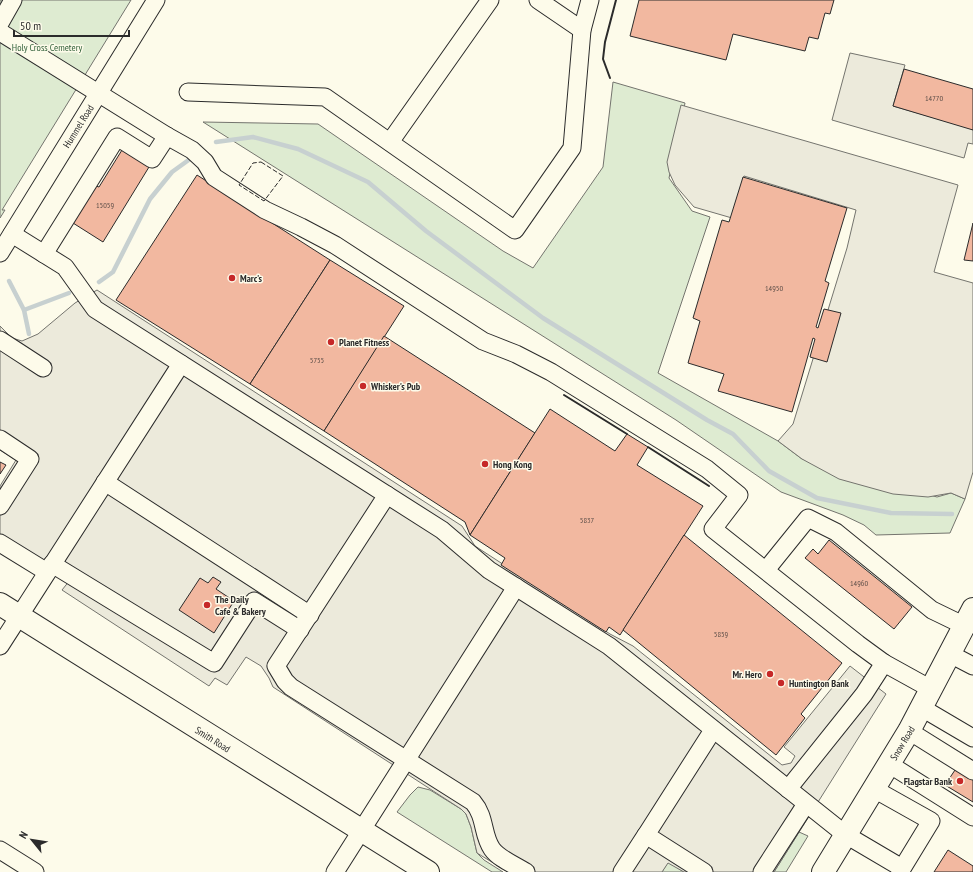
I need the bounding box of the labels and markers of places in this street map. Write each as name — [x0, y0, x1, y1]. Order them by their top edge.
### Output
place label: Marc's — [240, 272, 263, 285]
marker: Marc's — [227, 273, 237, 283]
place label: Planet Fitness — [339, 336, 390, 349]
marker: Planet Fitness — [326, 337, 336, 347]
place label: Whisker's Pub — [370, 380, 421, 393]
marker: Whisker's Pub — [358, 381, 368, 391]
place label: Hong Kong — [493, 458, 532, 471]
marker: Hong Kong — [480, 459, 490, 469]
place label: The Daily Cafe & Bakery — [215, 593, 267, 618]
marker: The Daily Cafe & Bakery — [202, 600, 212, 610]
place label: Mr. Hero — [732, 668, 763, 681]
marker: Mr. Hero — [765, 669, 775, 679]
place label: Huntington Bank — [789, 677, 850, 690]
marker: Huntington Bank — [776, 678, 786, 688]
place label: Flagstar Bank — [904, 775, 953, 788]
marker: Flagstar Bank — [955, 776, 965, 786]

